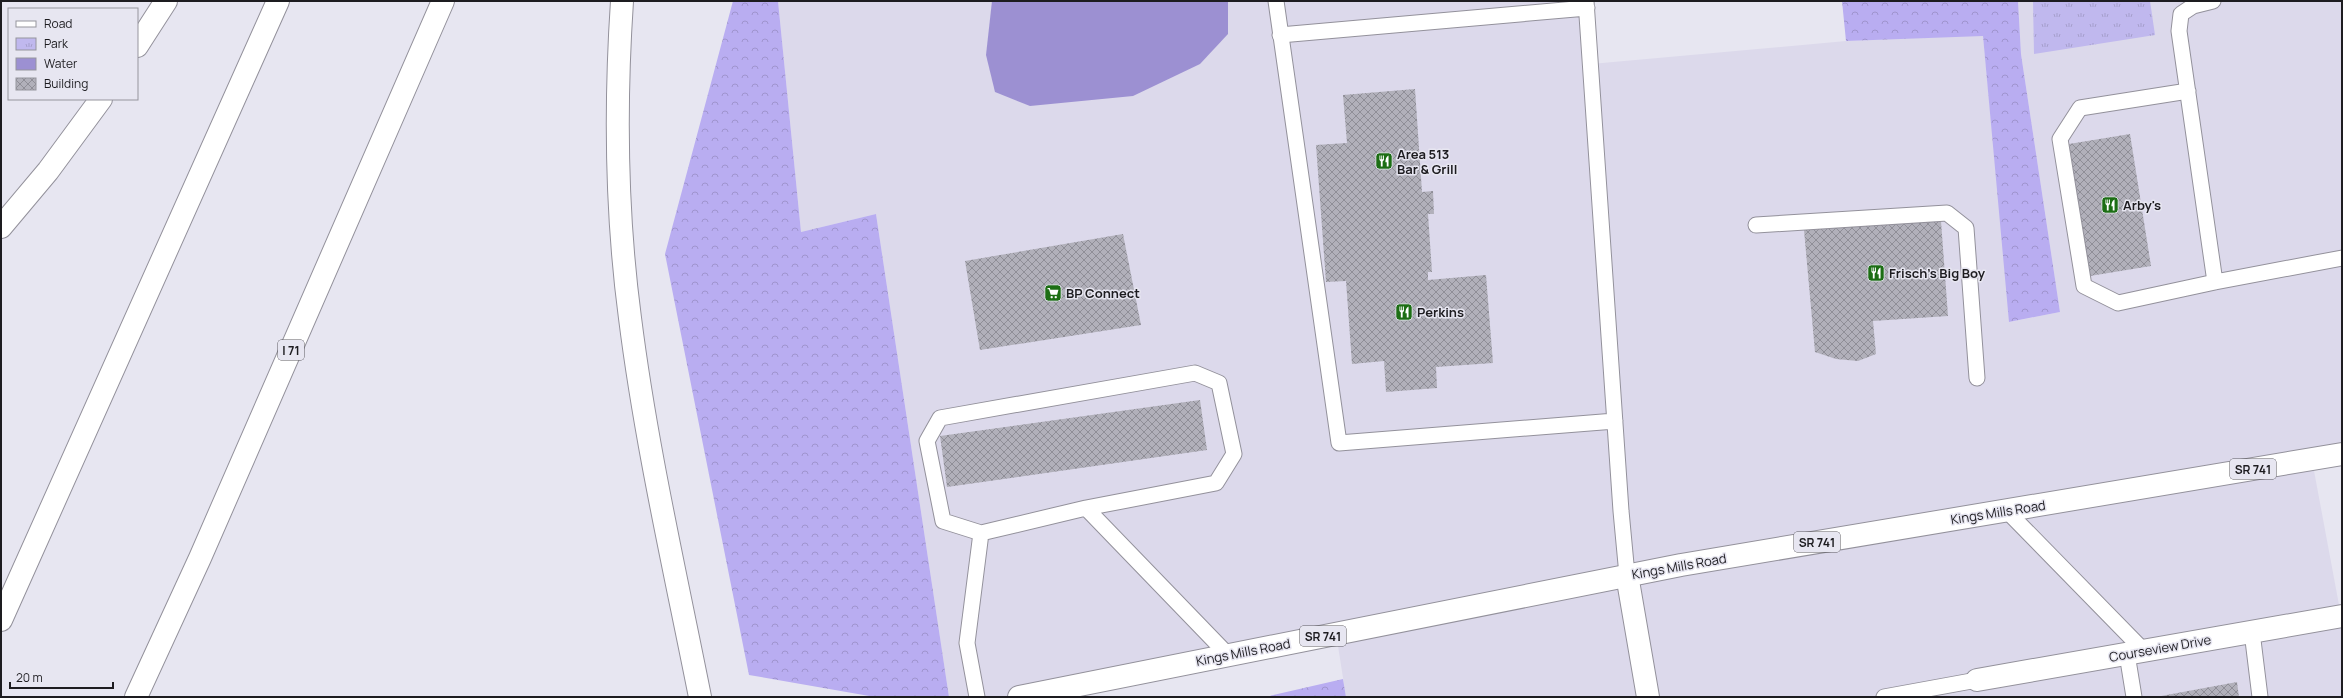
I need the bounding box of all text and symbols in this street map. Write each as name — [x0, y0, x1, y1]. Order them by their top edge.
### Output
legend — [8, 8, 138, 100]
text: Road — [44, 15, 72, 32]
text: Park — [44, 35, 69, 52]
text: Water — [44, 55, 78, 72]
text: Building — [44, 75, 88, 92]
place label: Area 513 Bar & Grill — [1397, 145, 1457, 178]
restaurant icon: Area 513 Bar & Grill — [1374, 151, 1394, 171]
restaurant icon: Arby's — [2100, 195, 2120, 215]
place label: Arby's — [2123, 196, 2161, 214]
restaurant icon: Frisch's Big Boy — [1866, 263, 1886, 283]
place label: Frisch's Big Boy — [1889, 264, 1986, 282]
supermarket icon: BP Connect — [1043, 283, 1063, 303]
place label: BP Connect — [1066, 284, 1140, 302]
restaurant icon: Perkins — [1394, 302, 1414, 322]
place label: Perkins — [1417, 303, 1464, 321]
road number: I 71 — [278, 340, 304, 360]
road number: SR 741 — [2230, 459, 2276, 479]
street label: Kings Mills Road — [1949, 496, 2047, 528]
road number: SR 741 — [1794, 532, 1840, 552]
street label: Kings Mills Road — [1630, 549, 1728, 583]
road number: SR 741 — [1300, 626, 1346, 646]
street label: Courseview Drive — [2108, 630, 2213, 666]
street label: Kings Mills Road — [1194, 634, 1292, 670]
scale bar — [10, 664, 113, 690]
text: 20 m — [16, 669, 43, 686]

